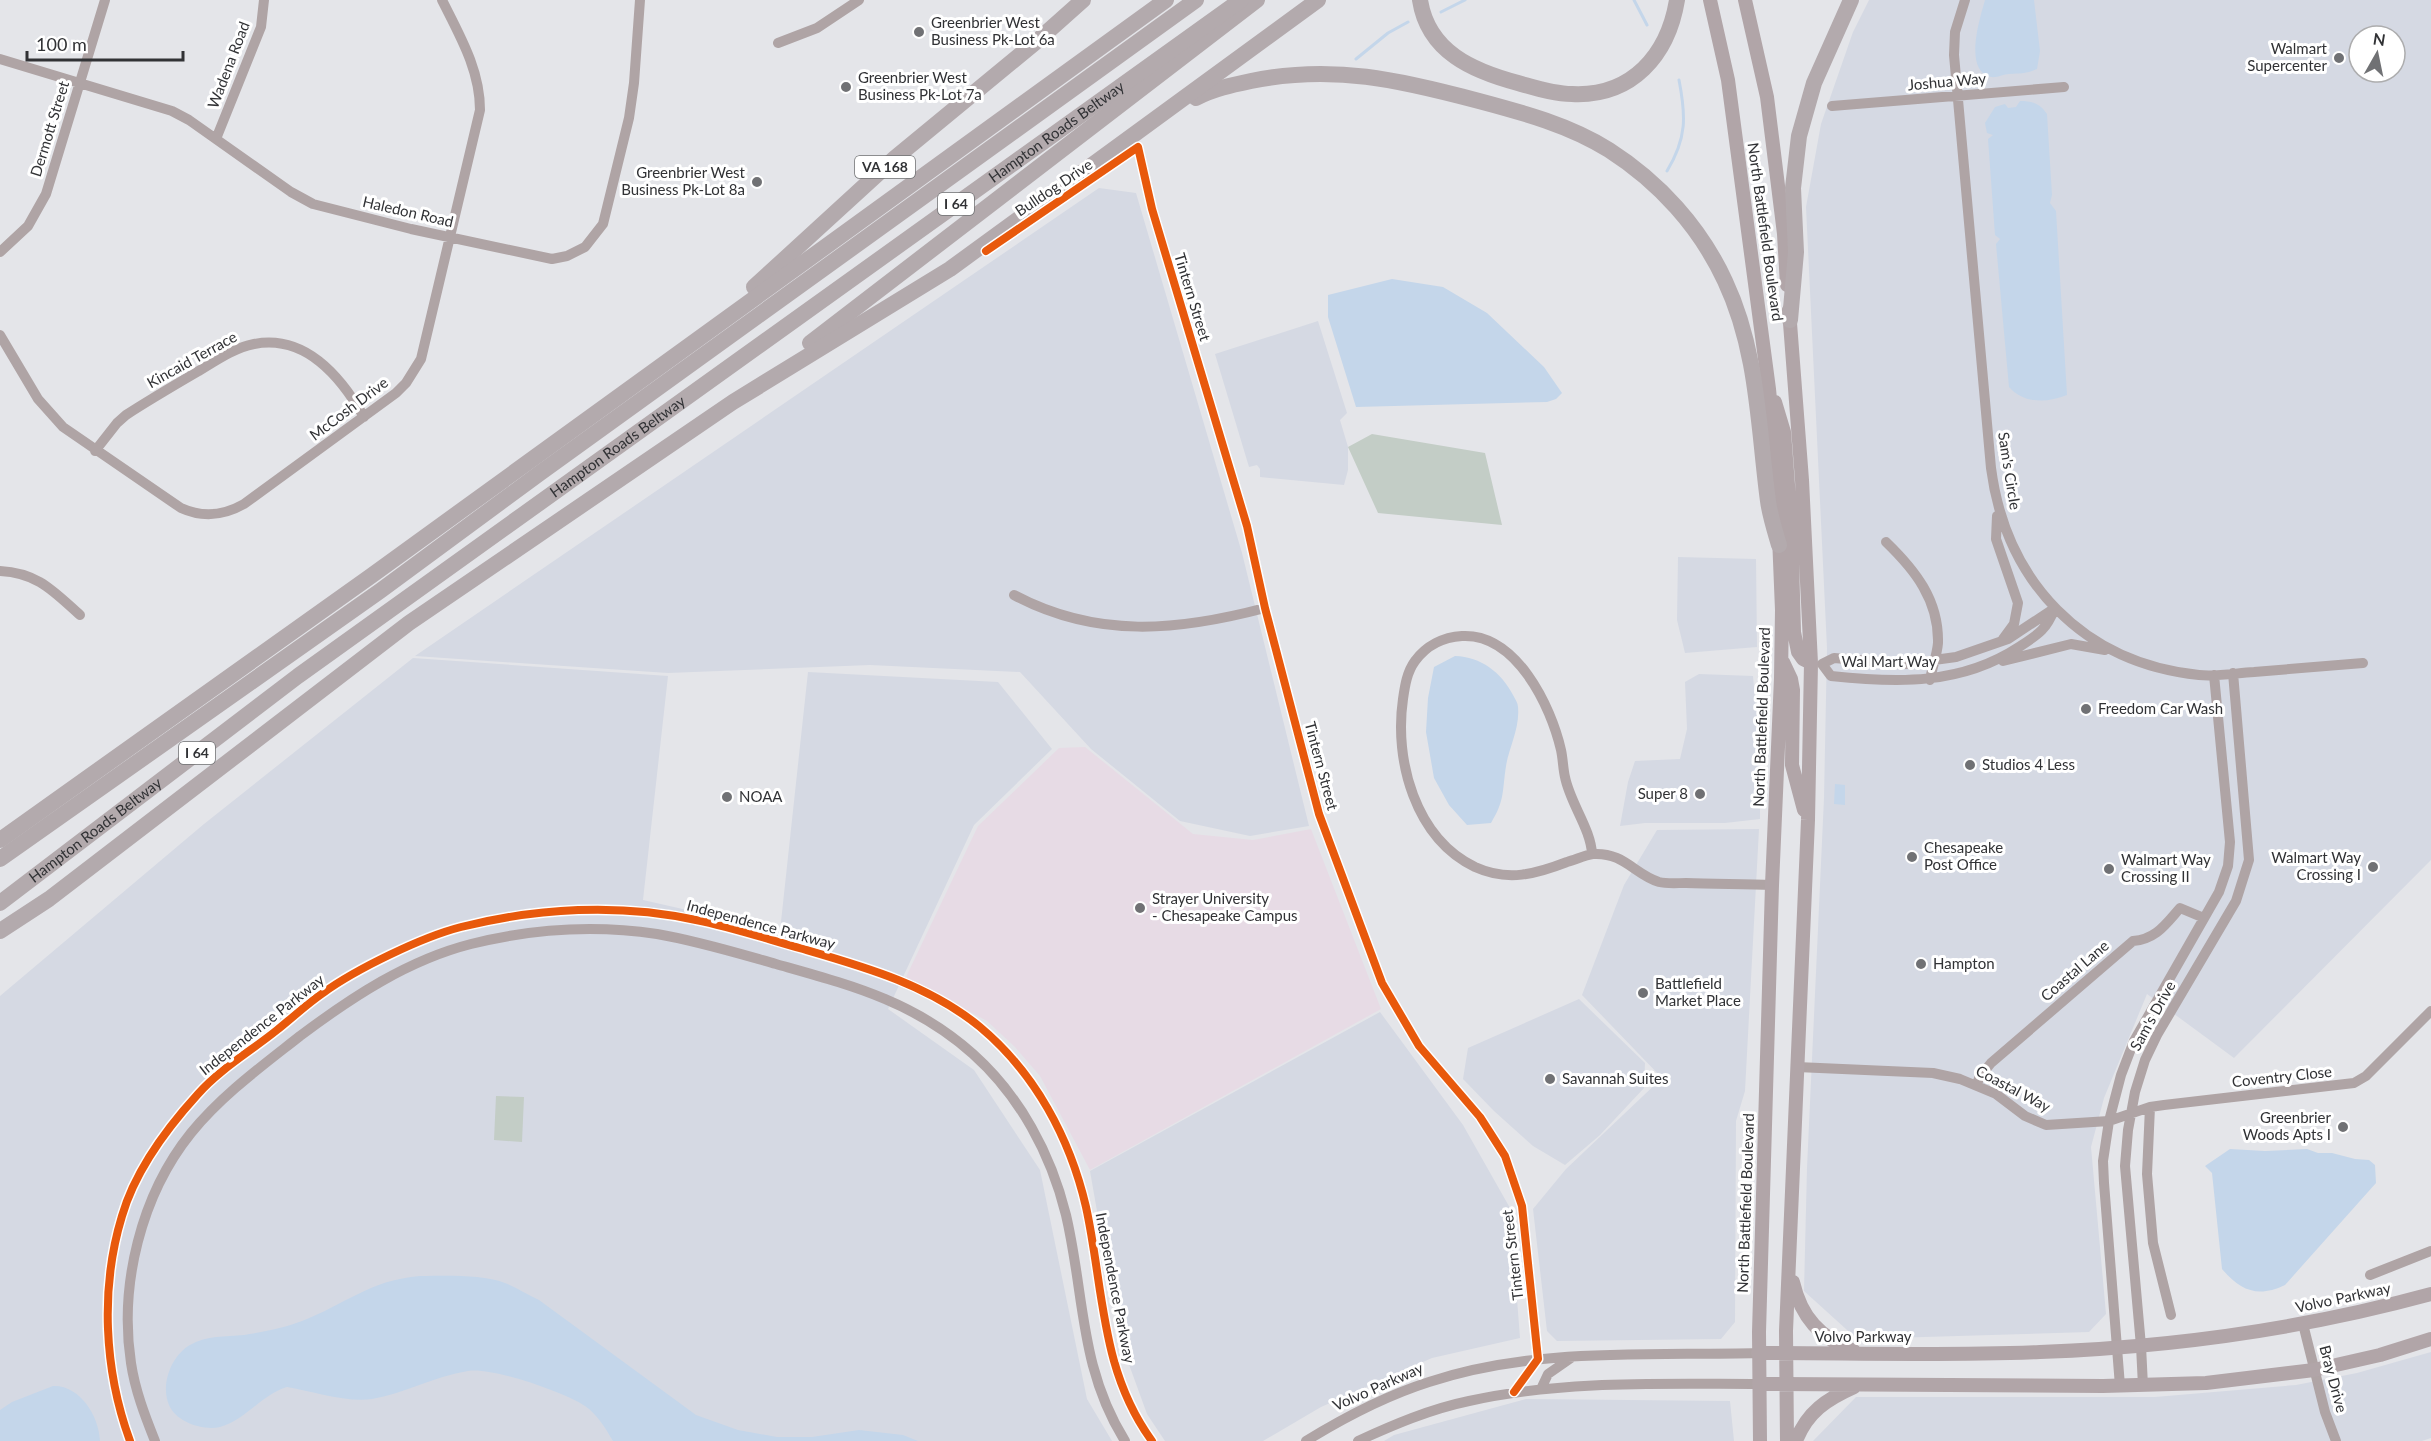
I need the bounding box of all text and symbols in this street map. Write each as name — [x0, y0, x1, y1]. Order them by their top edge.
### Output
place label: Greenbrier West Business Pk-Lot 6a — [931, 13, 1055, 48]
street label: Wadena Road — [203, 19, 253, 111]
scale bar — [27, 24, 183, 62]
north arrow — [2347, 24, 2407, 84]
marker: Greenbrier West Business Pk-Lot 6a — [912, 25, 926, 39]
text: N — [2372, 28, 2387, 49]
text: 100 m — [36, 33, 87, 55]
place label: Walmart Supercenter — [2247, 39, 2328, 74]
marker: Walmart Supercenter — [2332, 51, 2346, 65]
place label: Greenbrier West Business Pk-Lot 7a — [858, 68, 982, 103]
street label: Joshua Way — [1907, 69, 1987, 93]
street label: Hampton Roads Beltway — [985, 77, 1127, 186]
street label: Dermott Street — [26, 78, 72, 179]
marker: Greenbrier West Business Pk-Lot 7a — [839, 80, 853, 94]
street label: North Battlefield Boulevard — [1745, 141, 1787, 322]
street label: Bulldog Drive — [1011, 155, 1096, 220]
road number: VA 168 — [855, 156, 915, 178]
place label: Greenbrier West Business Pk-Lot 8a — [621, 163, 746, 198]
marker: Greenbrier West Business Pk-Lot 8a — [750, 175, 764, 189]
street label: Haledon Road — [361, 192, 455, 230]
road number: I 64 — [938, 193, 974, 215]
street label: Tintern Street — [1171, 251, 1215, 343]
street label: Kincaid Terrace — [143, 327, 240, 391]
street label: McCosh Drive — [306, 373, 391, 444]
street label: Hampton Roads Beltway — [546, 391, 689, 501]
street label: Sam's Circle — [1995, 431, 2025, 511]
street label: North Battlefield Boulevard — [1749, 627, 1773, 807]
street label: Wal Mart Way — [1842, 652, 1937, 670]
place label: Freedom Car Wash — [2098, 699, 2223, 717]
marker: Freedom Car Wash — [2079, 702, 2093, 716]
street label: Tintern Street — [1301, 719, 1343, 813]
road number: I 64 — [179, 742, 215, 764]
place label: Studios 4 Less — [1982, 755, 2075, 773]
marker: Studios 4 Less — [1963, 758, 1977, 772]
street label: Hampton Roads Beltway — [25, 773, 165, 886]
place label: Super 8 — [1638, 784, 1688, 802]
place label: NOAA — [739, 787, 783, 805]
marker: Super 8 — [1693, 787, 1707, 801]
marker: NOAA — [720, 790, 734, 804]
place label: Chesapeake Post Office — [1924, 838, 2003, 873]
place label: Walmart Way Crossing I — [2271, 848, 2361, 883]
marker: Chesapeake Post Office — [1905, 850, 1919, 864]
place label: Walmart Way Crossing II — [2121, 850, 2211, 885]
marker: Walmart Way Crossing I — [2366, 860, 2380, 874]
marker: Walmart Way Crossing II — [2102, 862, 2116, 876]
place label: Strayer University - Chesapeake Campus — [1152, 889, 1297, 924]
street label: Independence Parkway — [685, 896, 838, 953]
marker: Strayer University - Chesapeake Campus — [1133, 901, 1147, 915]
street label: Coastal Lane — [2037, 936, 2112, 1005]
place label: Hampton — [1933, 954, 1995, 972]
marker: Hampton — [1914, 957, 1928, 971]
street label: Independence Parkway — [196, 970, 327, 1078]
place label: Battlefield Market Place — [1655, 974, 1741, 1009]
street label: Sam's Drive — [2126, 978, 2179, 1053]
marker: Battlefield Market Place — [1636, 986, 1650, 1000]
street label: Coastal Way — [1973, 1061, 2054, 1115]
street label: Coventry Close — [2231, 1062, 2333, 1090]
place label: Savannah Suites — [1562, 1069, 1668, 1087]
marker: Savannah Suites — [1543, 1072, 1557, 1086]
place label: Greenbrier Woods Apts I — [2243, 1108, 2332, 1143]
street label: North Battlefield Boulevard — [1733, 1113, 1757, 1293]
marker: Greenbrier Woods Apts I — [2336, 1120, 2350, 1134]
street label: Tintern Street — [1497, 1208, 1526, 1301]
street label: Independence Parkway — [1093, 1211, 1139, 1365]
street label: Volvo Parkway — [2294, 1278, 2392, 1316]
street label: Volvo Parkway — [1815, 1327, 1912, 1345]
street label: Bray Drive — [2316, 1343, 2352, 1415]
street label: Volvo Parkway — [1330, 1358, 1426, 1414]

